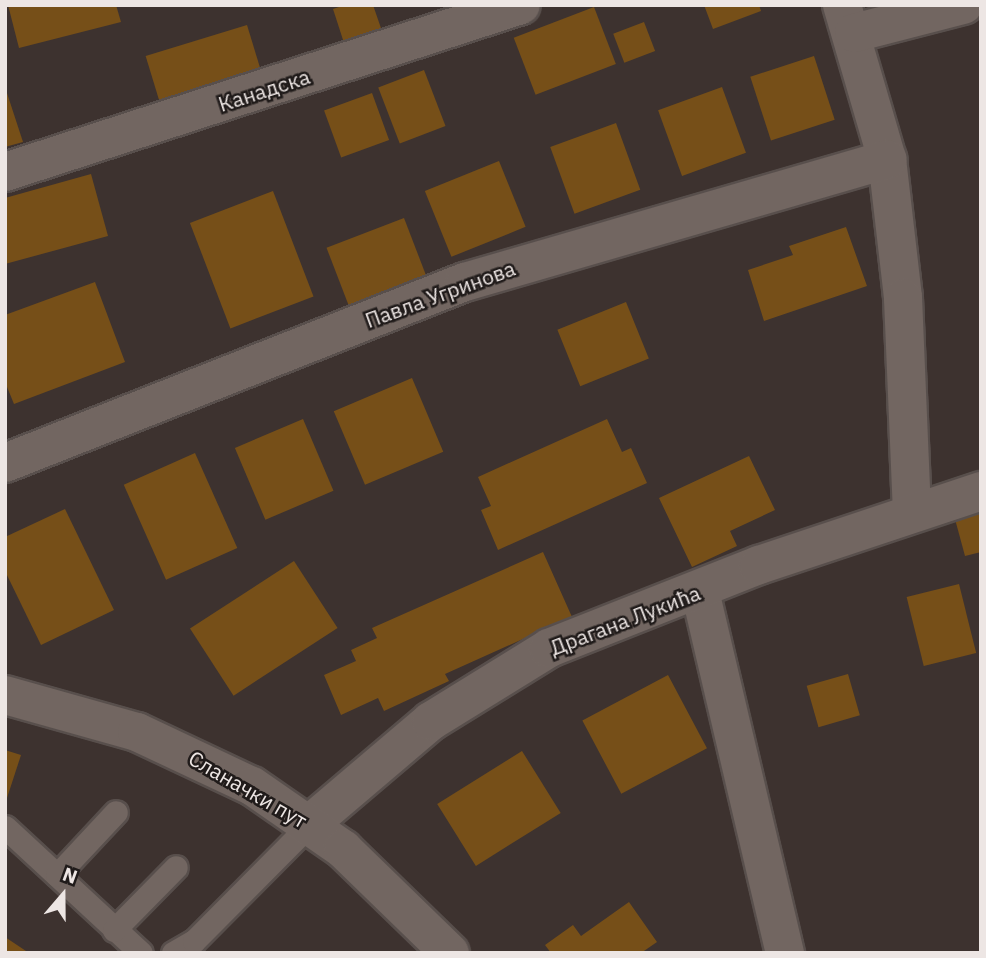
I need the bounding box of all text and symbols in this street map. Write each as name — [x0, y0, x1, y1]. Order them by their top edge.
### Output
street label: Канадска — [215, 63, 313, 117]
street label: Павла Угринова — [362, 255, 518, 333]
street label: Драгана Лукића — [546, 580, 704, 660]
street label: Сланачки пут — [184, 745, 312, 833]
north arrow — [28, 860, 98, 930]
text: N — [60, 862, 81, 889]

